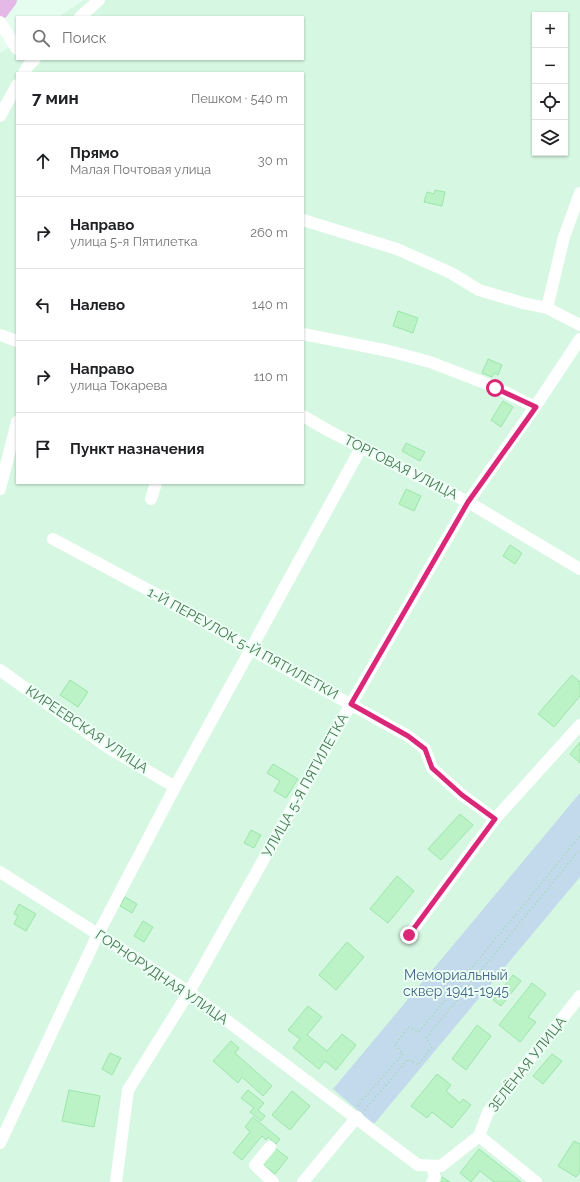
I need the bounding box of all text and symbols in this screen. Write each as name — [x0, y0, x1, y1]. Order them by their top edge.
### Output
map controls — [532, 12, 568, 156]
button: + — [532, 12, 568, 48]
search box — [16, 16, 304, 60]
icon: search — [30, 27, 52, 49]
text: Поиск — [62, 29, 107, 47]
button: − — [532, 48, 568, 84]
button: locate — [532, 84, 568, 120]
text: 7 мин — [32, 88, 79, 108]
text: Пешком · 540 m — [191, 91, 288, 106]
button: layers — [532, 120, 568, 156]
text: Прямо — [70, 144, 119, 162]
icon: ahead — [32, 150, 54, 172]
text: 30 m — [258, 153, 288, 168]
text: Малая Почтовая улица — [70, 162, 211, 177]
text: Направо — [70, 216, 134, 234]
icon: right — [32, 222, 54, 244]
text: 260 m — [250, 225, 288, 240]
text: улица 5-я Пятилетка — [70, 234, 198, 249]
icon: left — [32, 294, 54, 316]
text: Налево — [70, 296, 125, 314]
text: 140 m — [252, 297, 288, 312]
text: Направо — [70, 360, 134, 378]
icon: right — [32, 366, 54, 388]
text: 110 m — [254, 369, 288, 384]
text: улица Токарева — [70, 378, 167, 393]
route start — [486, 379, 504, 397]
street label: ТОРГОВАЯ УЛИЦА — [342, 431, 461, 503]
icon: arrive — [32, 438, 54, 460]
text: Пункт назначения — [70, 440, 204, 458]
street label: 1-Й ПЕРЕУЛОК 5-Й ПЯТИЛЕТКИ — [145, 583, 342, 702]
street label: КИРЕЕВСКАЯ УЛИЦА — [23, 682, 152, 776]
street label: УЛИЦА 5-Я ПЯТИЛЕТКА — [259, 710, 352, 860]
route end — [400, 926, 418, 944]
street label: ГОРНОРУДНАЯ УЛИЦА — [93, 927, 232, 1028]
park label: Мемориальный сквер 1941-1945 — [403, 967, 509, 999]
street label: ЗЕЛЁНАЯ УЛИЦА — [483, 1012, 569, 1115]

